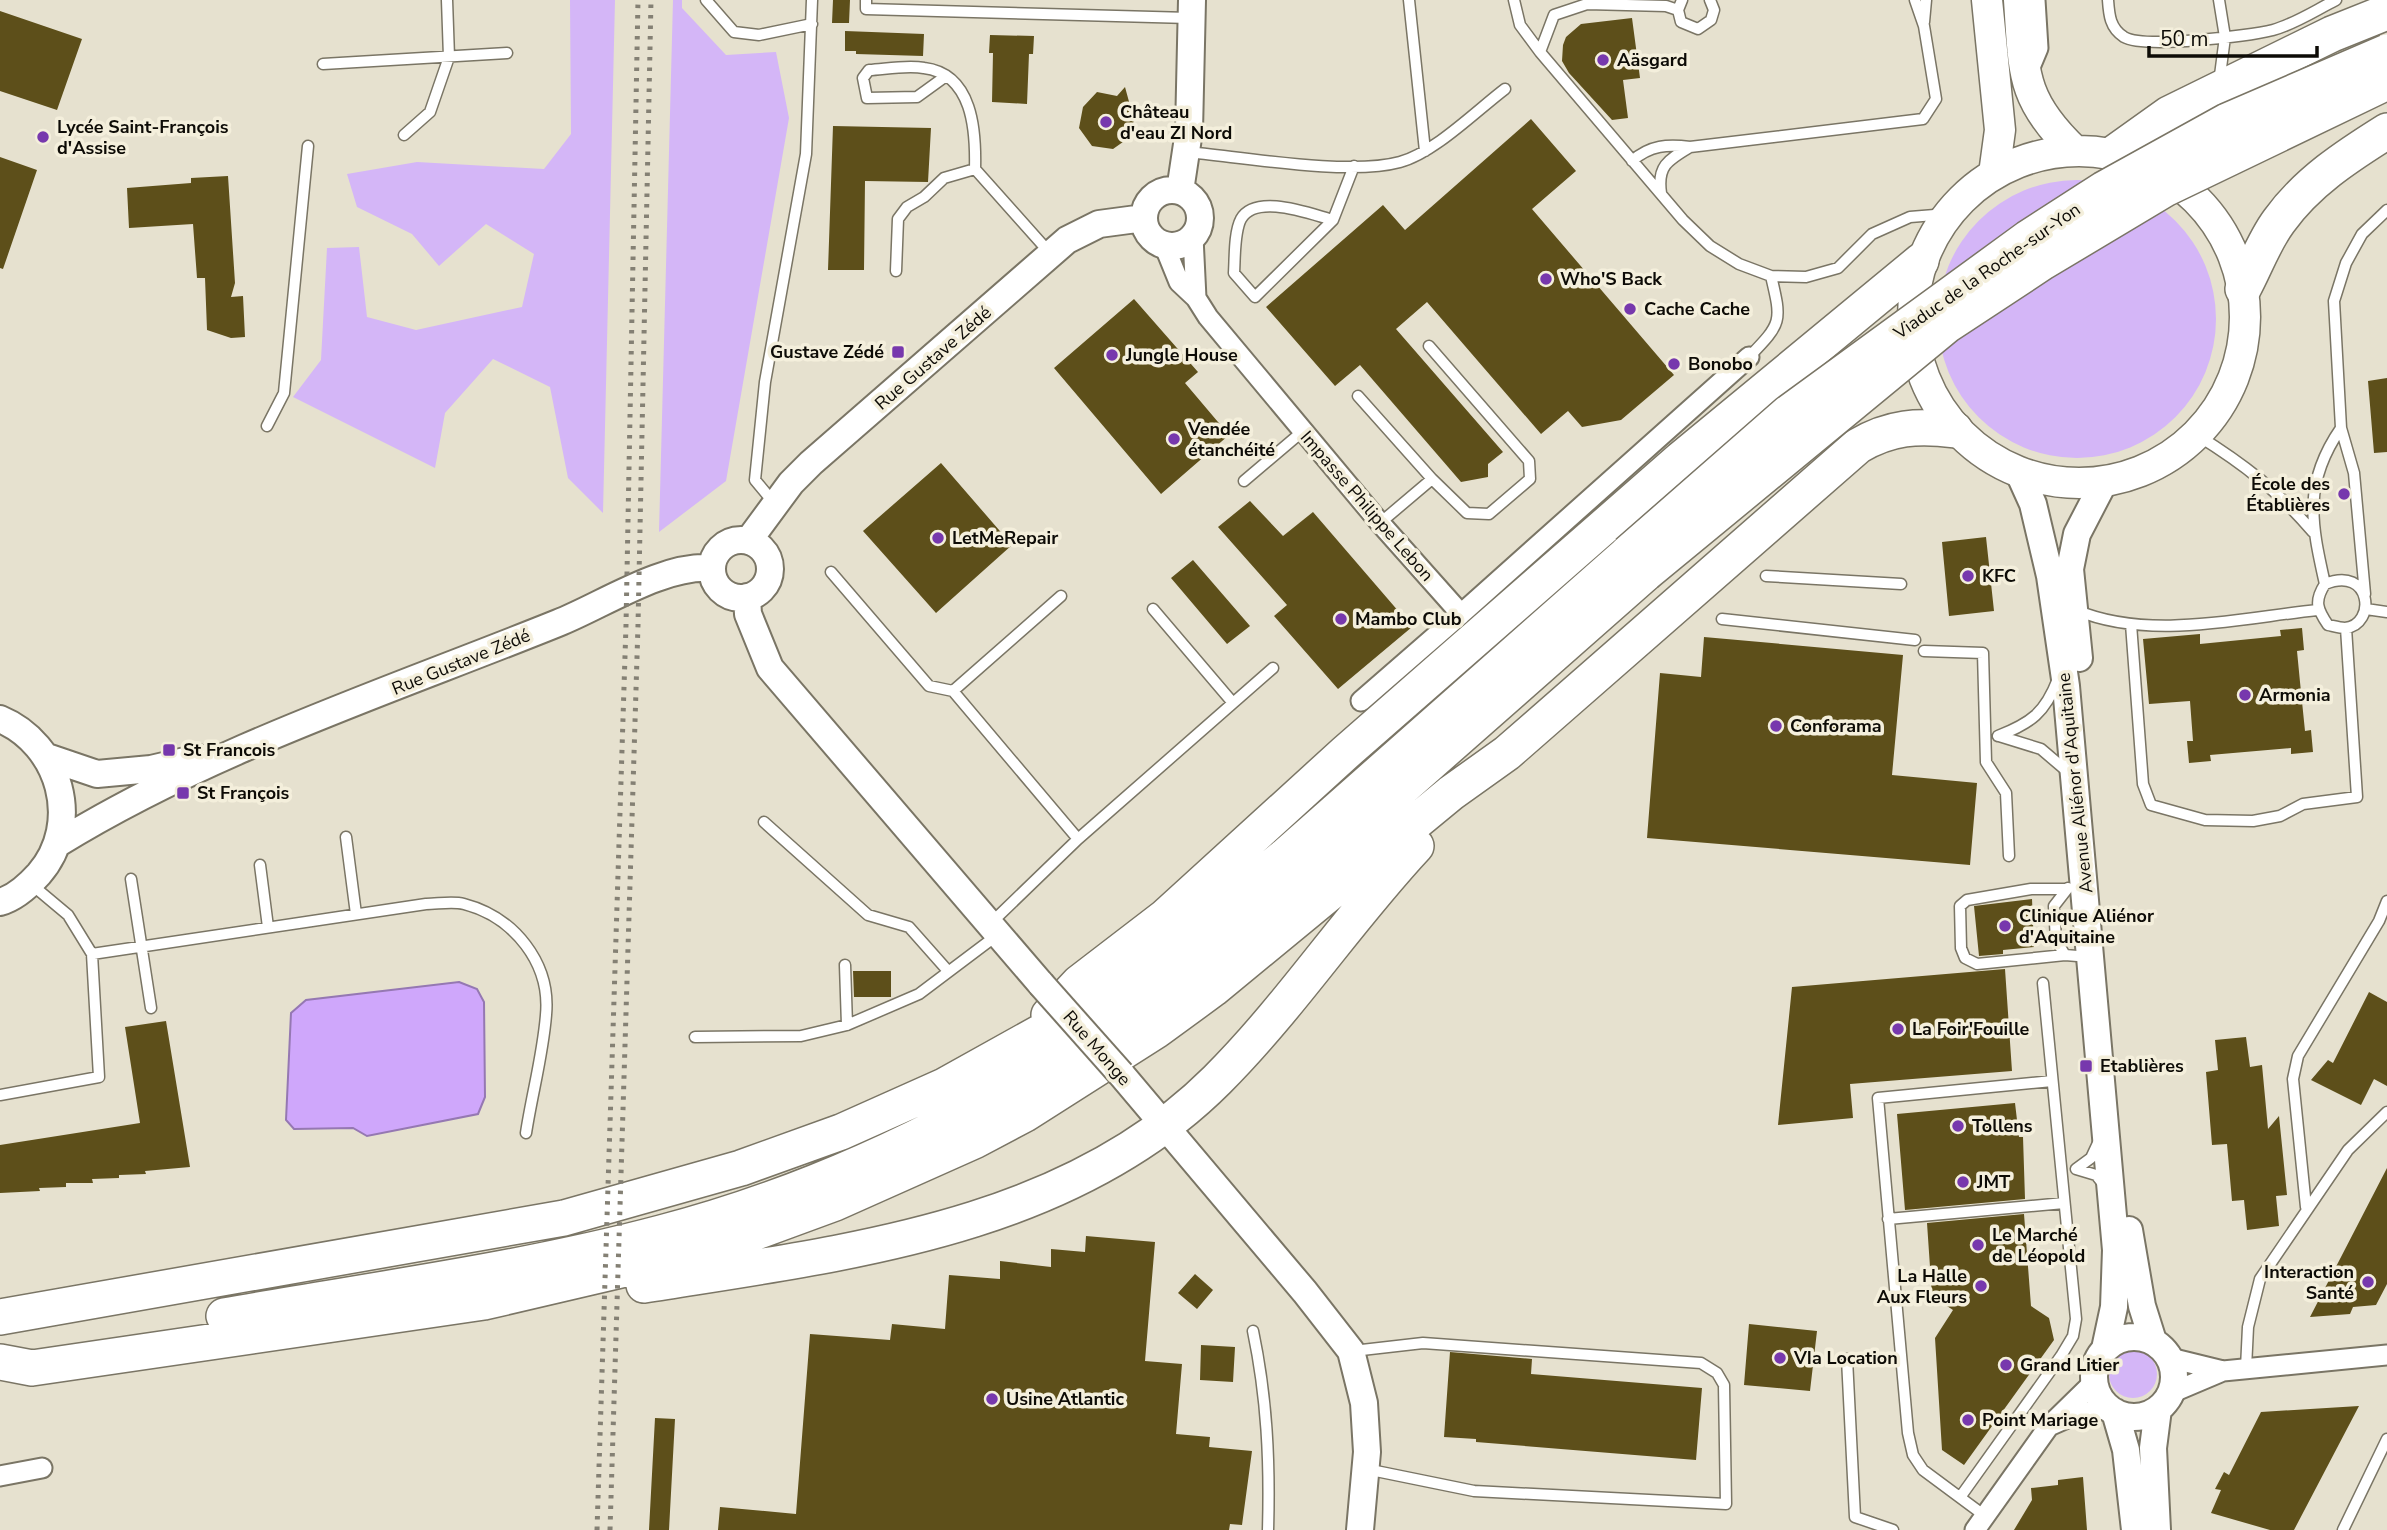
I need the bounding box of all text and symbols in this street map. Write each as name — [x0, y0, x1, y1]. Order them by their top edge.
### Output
scale bar — [2149, 14, 2317, 58]
text: 50 m — [2160, 25, 2209, 53]
place label: Aäsgard — [1617, 48, 1687, 72]
marker: Aäsgard — [1595, 52, 1611, 68]
place label: Château d'eau ZI Nord — [1120, 100, 1232, 145]
marker: Château d'eau ZI Nord — [1098, 114, 1114, 130]
place label: Lycée Saint-François d'Assise — [57, 115, 229, 160]
marker: Lycée Saint-François d'Assise — [35, 129, 51, 145]
street label: Viaduc de la Roche-sur-Yon — [1888, 197, 2085, 345]
place label: Who'S Back — [1560, 267, 1662, 291]
marker: Who'S Back — [1538, 271, 1554, 287]
place label: Cache Cache — [1644, 297, 1750, 321]
street label: Rue Gustave Zédé — [870, 301, 996, 415]
marker: Cache Cache — [1622, 301, 1638, 317]
place label: Gustave Zédé — [770, 340, 884, 364]
place label: Jungle House — [1125, 343, 1238, 367]
marker: Gustave Zédé — [890, 344, 906, 360]
marker: Jungle House — [1104, 347, 1120, 363]
place label: Bonobo — [1688, 352, 1753, 376]
marker: Bonobo — [1666, 356, 1682, 372]
place label: Vendée étanchéité — [1187, 417, 1275, 462]
street label: Impasse Philippe Lebon — [1295, 426, 1439, 586]
marker: Vendée étanchéité — [1166, 431, 1182, 447]
place label: École des Établières — [2246, 472, 2330, 517]
marker: École des Établières — [2336, 486, 2352, 502]
place label: LetMeRepair — [952, 526, 1058, 550]
marker: LetMeRepair — [930, 530, 946, 546]
place label: KFC — [1982, 564, 2016, 588]
marker: KFC — [1960, 568, 1976, 584]
place label: Mambo Club — [1355, 607, 1462, 631]
marker: Mambo Club — [1333, 611, 1349, 627]
street label: Rue Gustave Zédé — [388, 623, 534, 701]
street label: Avenue Aliénor d'Aquitaine — [2051, 672, 2099, 894]
place label: Armonia — [2259, 683, 2331, 707]
marker: Armonia — [2237, 687, 2253, 703]
place label: Conforama — [1790, 714, 1882, 738]
marker: Conforama — [1768, 718, 1784, 734]
place label: St Francois — [183, 738, 276, 762]
marker: St Francois — [161, 742, 177, 758]
place label: St François — [197, 781, 290, 805]
marker: St François — [175, 785, 191, 801]
place label: Clinique Aliénor d'Aquitaine — [2019, 904, 2154, 949]
marker: Clinique Aliénor d'Aquitaine — [1997, 918, 2013, 934]
street label: Rue Monge — [1058, 1005, 1136, 1091]
place label: La Foir'Fouille — [1912, 1017, 2030, 1041]
marker: La Foir'Fouille — [1890, 1021, 1906, 1037]
place label: Etablières — [2100, 1054, 2184, 1078]
marker: Etablières — [2078, 1058, 2094, 1074]
place label: Tollens — [1972, 1114, 2033, 1138]
marker: Tollens — [1950, 1118, 1966, 1134]
place label: JMT — [1976, 1170, 2011, 1194]
marker: JMT — [1955, 1174, 1971, 1190]
place label: Le Marché de Léopold — [1992, 1223, 2085, 1268]
marker: Le Marché de Léopold — [1970, 1237, 1986, 1253]
place label: Interaction Santé — [2264, 1260, 2354, 1305]
place label: La Halle Aux Fleurs — [1877, 1264, 1967, 1309]
marker: Interaction Santé — [2360, 1274, 2376, 1290]
marker: La Halle Aux Fleurs — [1973, 1278, 1989, 1294]
place label: VIa Location — [1793, 1346, 1898, 1370]
marker: VIa Location — [1772, 1350, 1788, 1366]
place label: Grand Litier — [2020, 1353, 2119, 1377]
marker: Grand Litier — [1998, 1357, 2014, 1373]
place label: Usine Atlantic — [1006, 1387, 1124, 1411]
marker: Usine Atlantic — [984, 1391, 1000, 1407]
place label: Point Mariage — [1982, 1408, 2098, 1432]
marker: Point Mariage — [1960, 1412, 1976, 1428]

